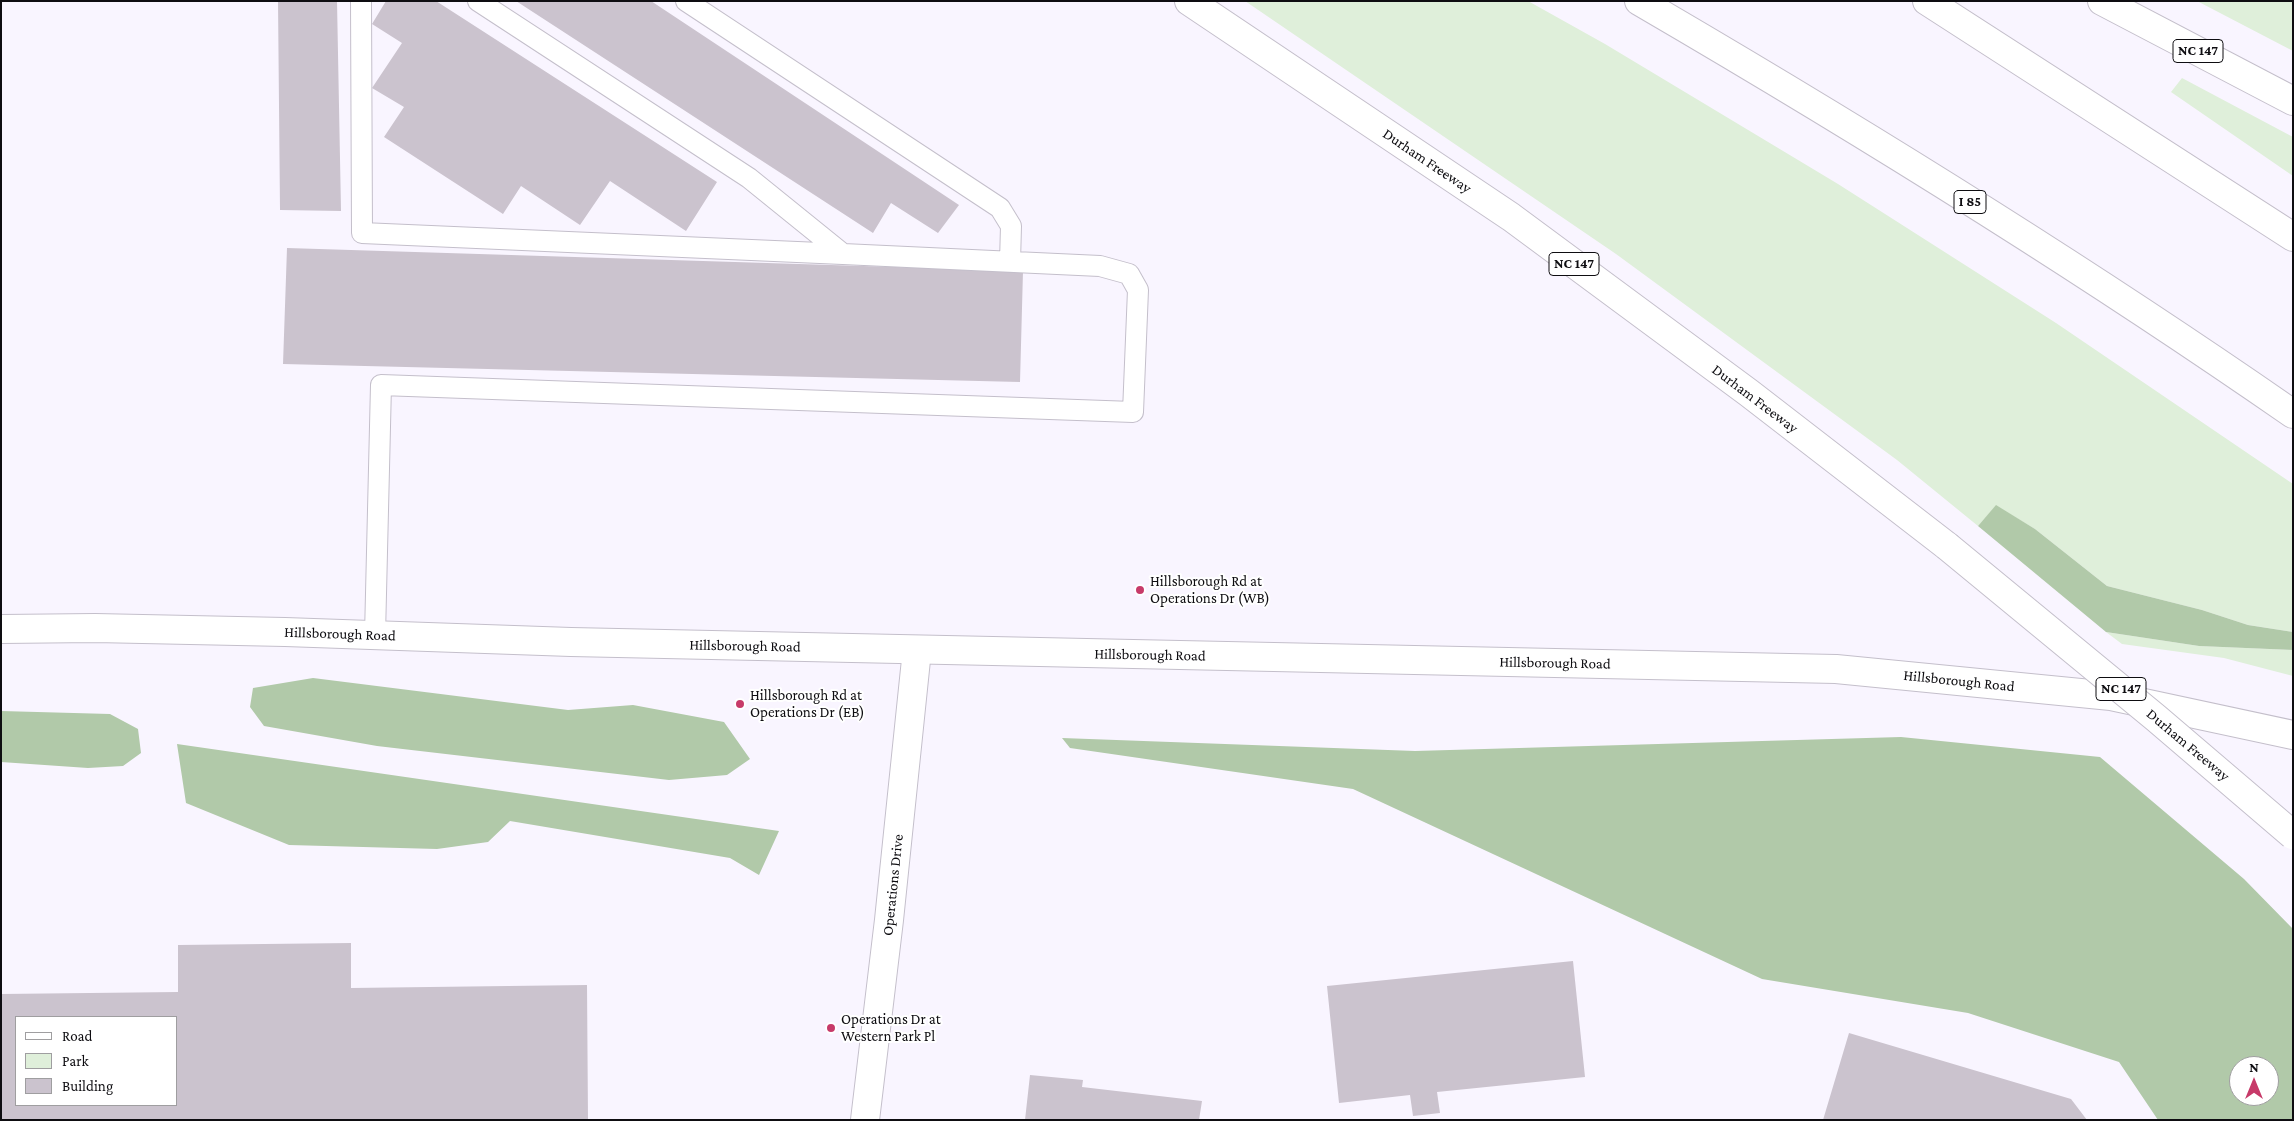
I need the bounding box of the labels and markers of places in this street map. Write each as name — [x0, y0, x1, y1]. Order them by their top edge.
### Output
place label: Hillsborough Rd at Operations Dr (WB) — [1150, 572, 1270, 607]
marker: Hillsborough Rd at Operations Dr (WB) — [1134, 584, 1146, 596]
place label: Hillsborough Rd at Operations Dr (EB) — [750, 686, 864, 721]
marker: Hillsborough Rd at Operations Dr (EB) — [734, 698, 746, 710]
place label: Operations Dr at Western Park Pl — [841, 1010, 941, 1045]
marker: Operations Dr at Western Park Pl — [825, 1022, 837, 1034]

